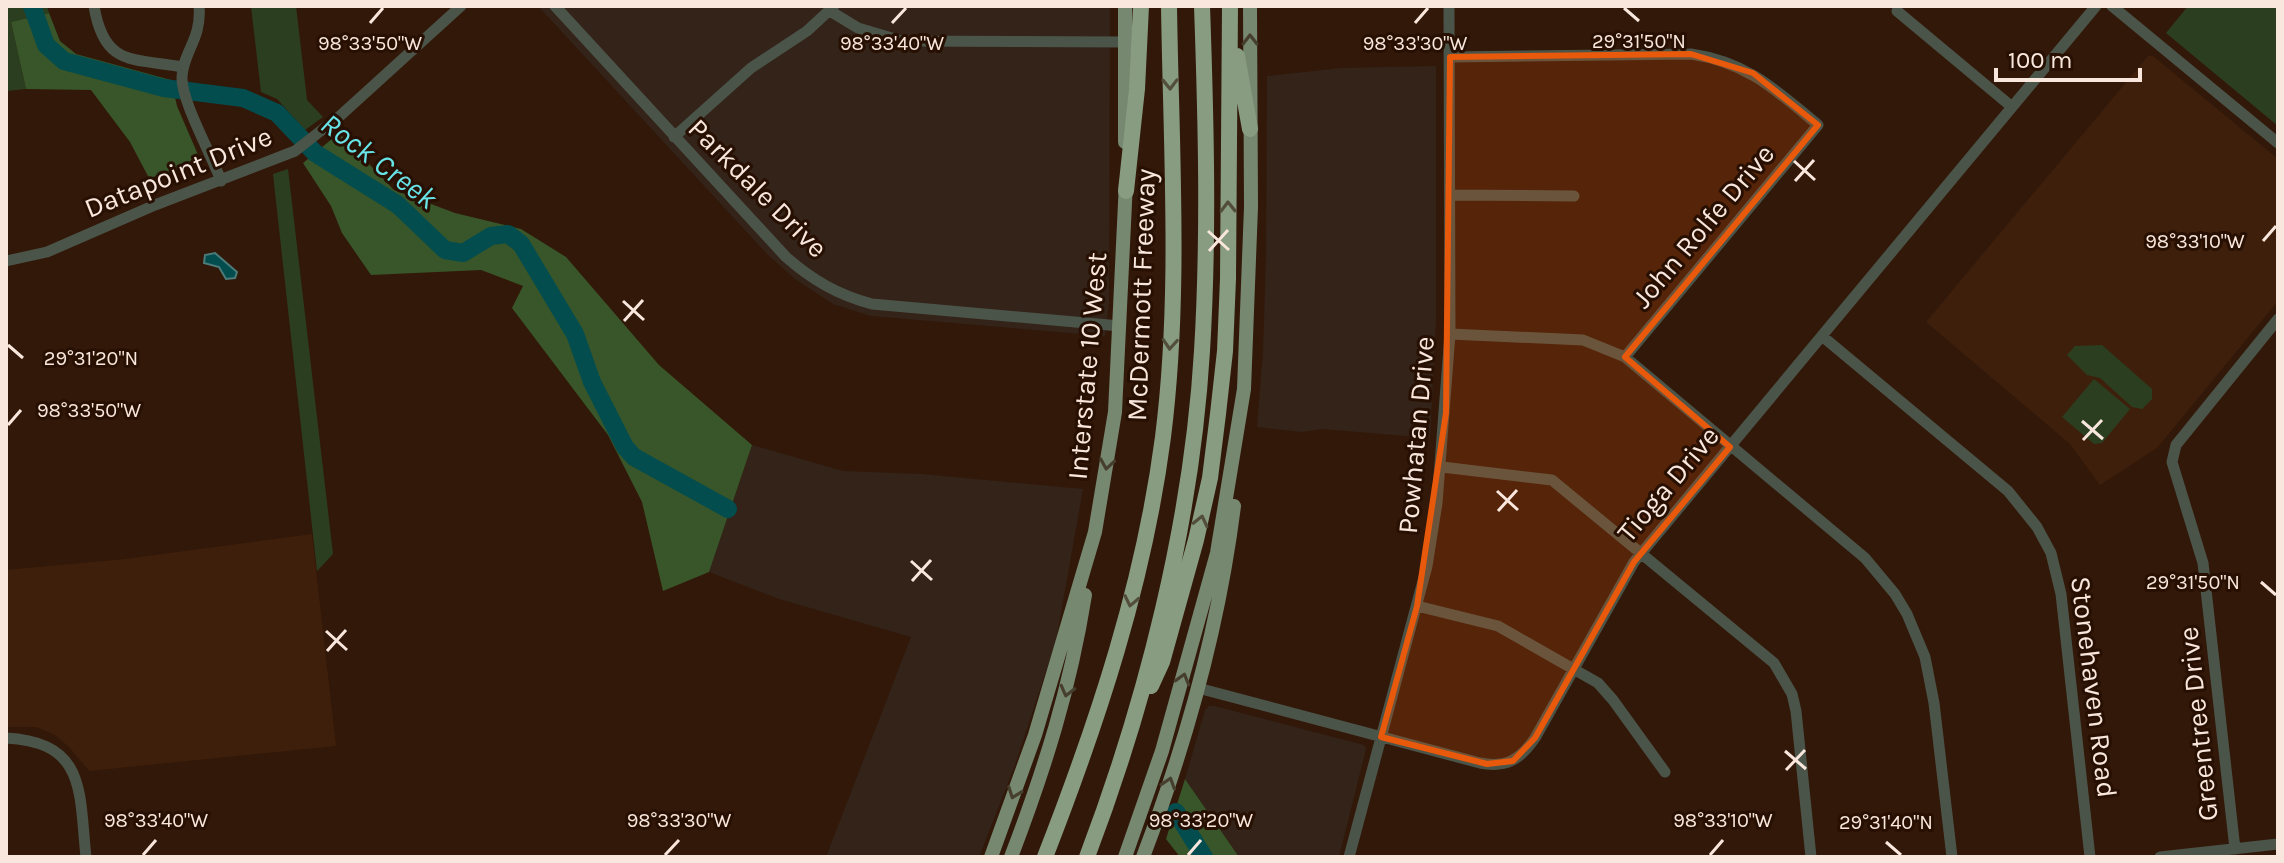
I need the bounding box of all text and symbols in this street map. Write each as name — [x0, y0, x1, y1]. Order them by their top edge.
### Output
text: 29°31'50"N — [1592, 30, 1686, 53]
text: 98°33'50"W — [318, 32, 422, 55]
text: 98°33'40"W — [840, 32, 944, 55]
text: 98°33'30"W — [1363, 32, 1467, 55]
scale bar — [1996, 32, 2140, 82]
one-way arrow — [1241, 33, 1259, 46]
text: 100 m — [2008, 46, 2073, 74]
one-way arrow — [1161, 78, 1179, 91]
water label: Rock Creek — [314, 105, 445, 217]
street label: Parkdale Drive — [682, 112, 834, 264]
street label: Datapoint Drive — [79, 119, 277, 225]
street label: John Rolfe Drive — [1625, 138, 1781, 314]
street label: McDermott Freeway — [1120, 168, 1162, 422]
one-way arrow — [1219, 200, 1236, 213]
text: 98°33'10"W — [2145, 230, 2245, 253]
street label: Interstate 10 West — [1061, 251, 1113, 481]
street label: Powhatan Drive — [1391, 335, 1441, 535]
one-way arrow — [1162, 338, 1179, 351]
text: 29°31'20"N — [44, 347, 138, 370]
text: 98°33'50"W — [37, 399, 141, 422]
street label: Tioga Drive — [1610, 419, 1726, 549]
one-way arrow — [1099, 457, 1116, 471]
one-way arrow — [1192, 515, 1209, 528]
text: 29°31'50"N — [2146, 571, 2240, 594]
street label: Stonehaven Road — [2064, 574, 2124, 800]
one-way arrow — [1123, 593, 1140, 607]
street label: Greentree Drive — [2171, 625, 2225, 823]
one-way arrow — [1174, 673, 1190, 687]
one-way arrow — [1059, 684, 1076, 698]
one-way arrow — [1160, 777, 1176, 791]
one-way arrow — [1008, 786, 1024, 800]
text: 98°33'40"W — [104, 809, 208, 832]
text: 98°33'30"W — [627, 809, 731, 832]
text: 98°33'20"W — [1149, 809, 1253, 832]
text: 98°33'10"W — [1673, 809, 1773, 832]
text: 29°31'40"N — [1839, 811, 1933, 834]

